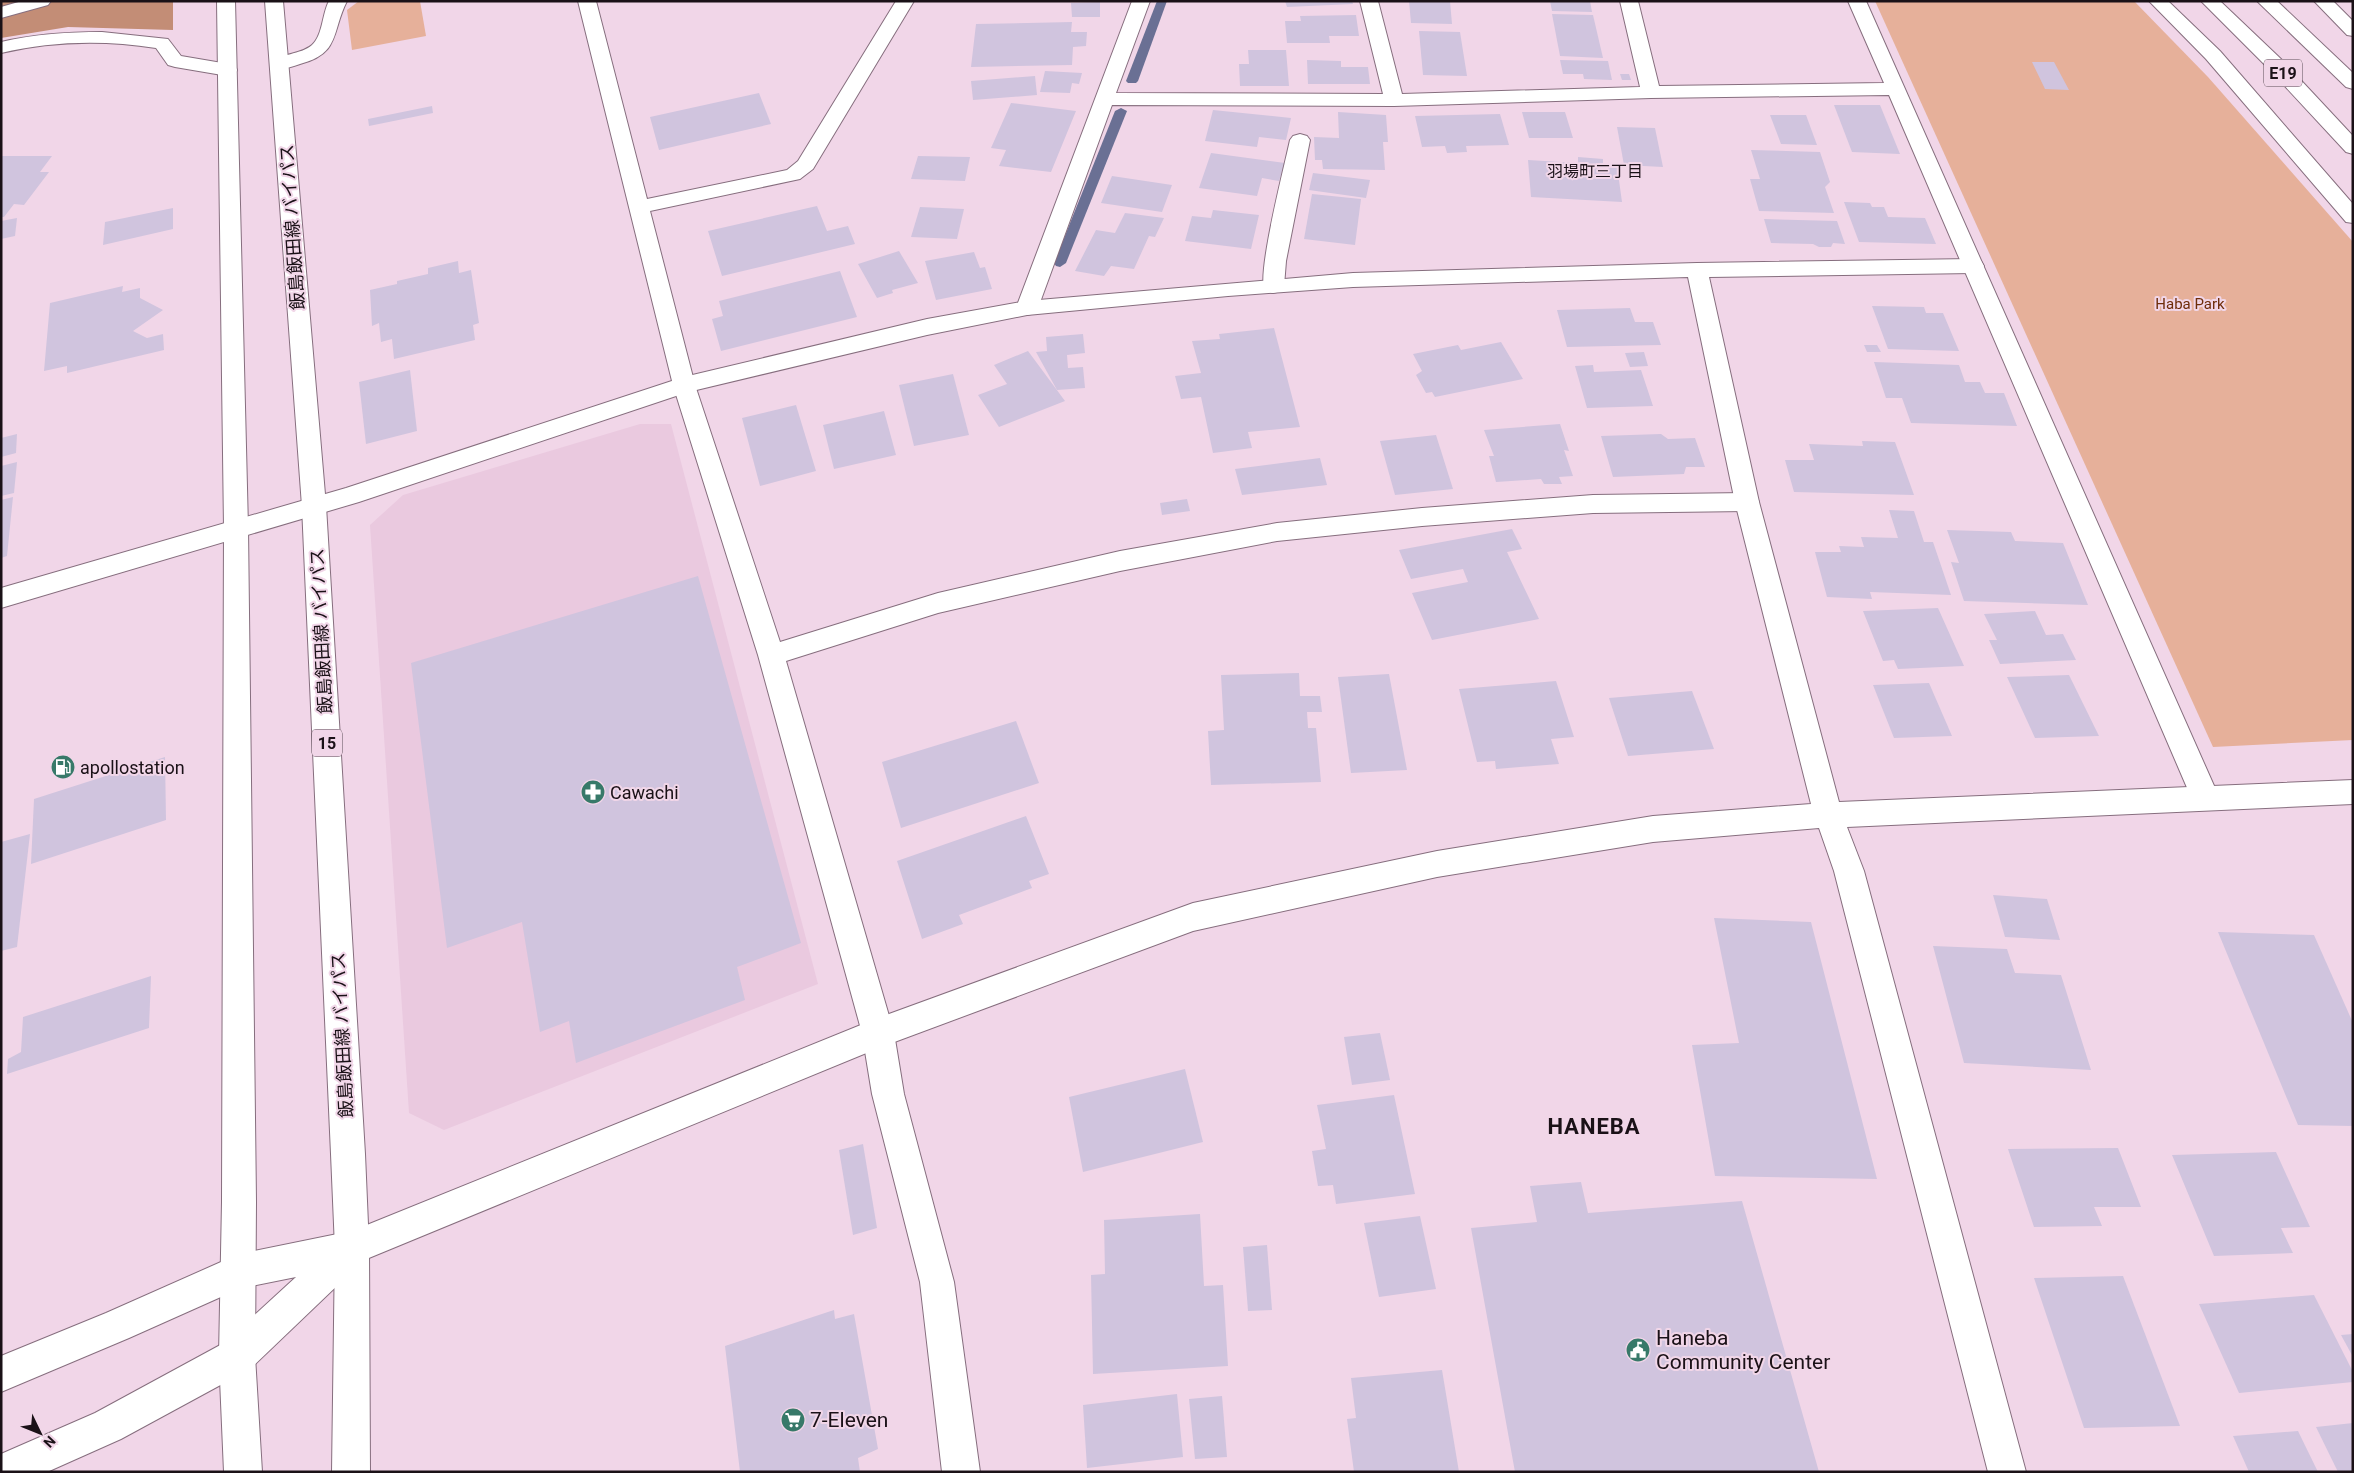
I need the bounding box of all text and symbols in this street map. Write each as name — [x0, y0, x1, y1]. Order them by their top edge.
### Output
road number: E19 — [2264, 59, 2302, 86]
street label: 飯島飯田線 バイパス — [276, 143, 308, 311]
district label: 羽場町三丁目 — [1547, 162, 1643, 181]
park label: Haba Park — [2155, 295, 2225, 313]
street label: 飯島飯田線 バイパス — [306, 548, 336, 714]
road number: 15 — [312, 730, 342, 756]
fuel station icon: apollostation — [50, 754, 76, 780]
place label: apollostation — [80, 757, 185, 778]
pharmacy icon: Cawachi — [580, 779, 606, 805]
place label: Cawachi — [610, 782, 679, 803]
street label: 飯島飯田線 バイパス — [327, 952, 357, 1118]
district label: HANEBA — [1547, 1114, 1641, 1139]
place label: Haneba Community Center — [1656, 1326, 1830, 1374]
public building icon: Haneba Community Center — [1625, 1337, 1651, 1363]
supermarket icon: 7-Eleven — [780, 1407, 806, 1433]
north arrow — [15, 1408, 65, 1458]
place label: 7-Eleven — [810, 1408, 888, 1432]
text: N — [40, 1433, 59, 1451]

